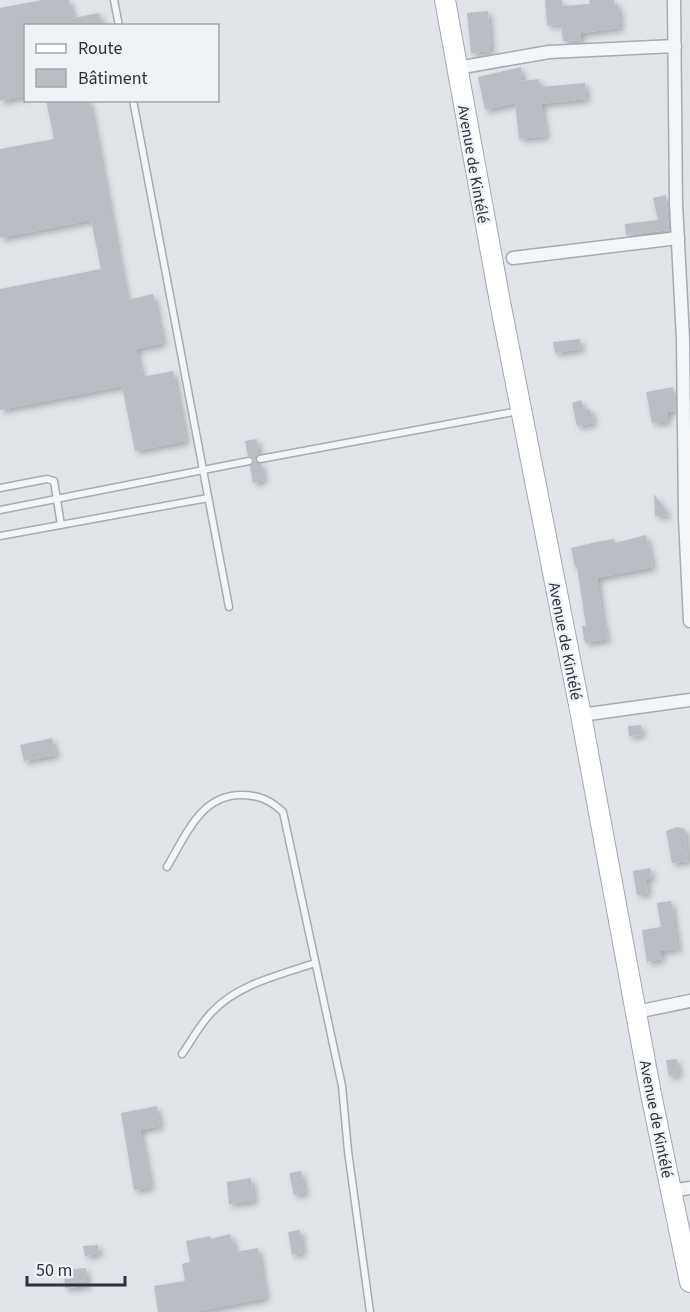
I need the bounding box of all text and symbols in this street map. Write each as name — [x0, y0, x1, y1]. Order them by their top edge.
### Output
legend — [24, 24, 219, 102]
text: Route — [78, 36, 122, 61]
text: Bâtiment — [78, 66, 148, 91]
street label: Avenue de Kintélé — [452, 103, 494, 225]
street label: Avenue de Kintélé — [543, 580, 587, 702]
street label: Avenue de Kintélé — [634, 1058, 678, 1180]
scale bar — [27, 1249, 124, 1287]
text: 50 m — [36, 1258, 72, 1283]

